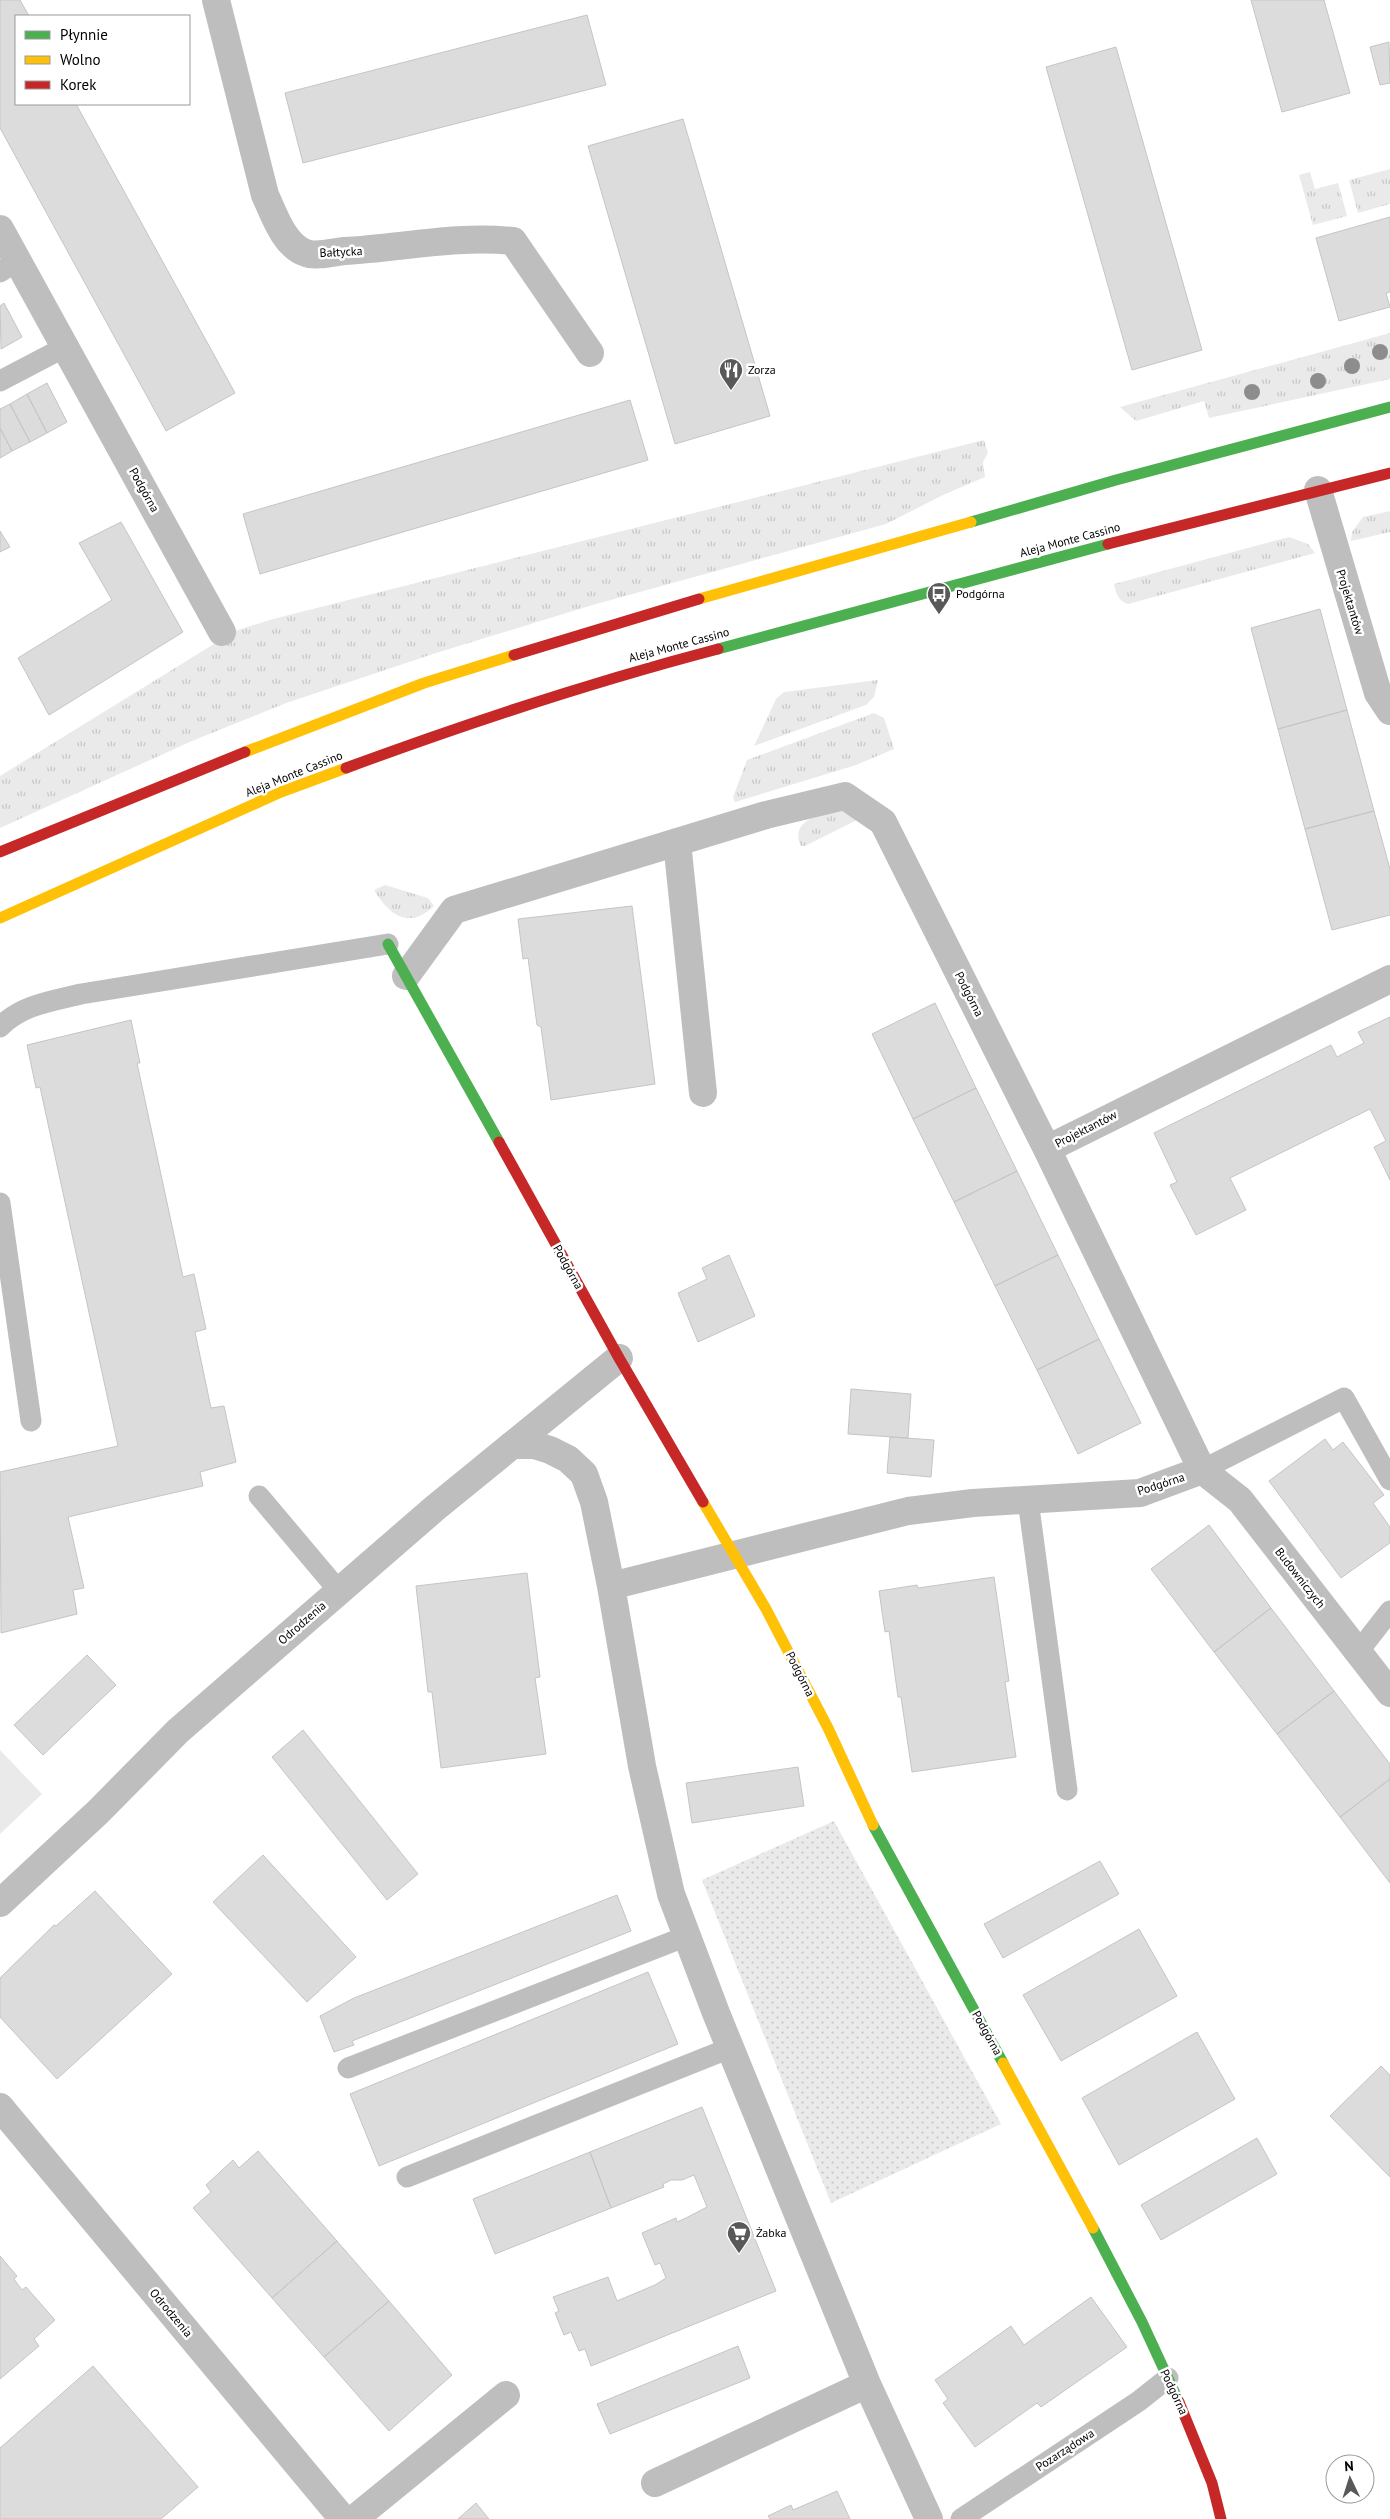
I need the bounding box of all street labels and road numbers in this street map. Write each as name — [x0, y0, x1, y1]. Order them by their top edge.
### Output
street label: Bałtycka — [319, 243, 363, 260]
street label: Podgórna — [126, 465, 163, 515]
street label: Aleja Monte Cassino — [1018, 519, 1122, 560]
street label: Projektantów — [1333, 567, 1368, 636]
street label: Aleja Monte Cassino — [627, 624, 731, 665]
street label: Aleja Monte Cassino — [243, 747, 345, 800]
street label: Podgórna — [952, 969, 987, 1019]
street label: Projektantów — [1052, 1106, 1119, 1151]
street label: Podgórna — [550, 1242, 587, 1292]
street label: Podgórna — [1135, 1469, 1186, 1498]
street label: Budowniczych — [1272, 1544, 1329, 1611]
street label: Odrodzenia — [275, 1598, 329, 1648]
street label: Podgórna — [783, 1649, 818, 1699]
street label: Podgórna — [969, 2008, 1006, 2058]
street label: Odrodzenia — [147, 2285, 196, 2340]
street label: Podgórna — [1157, 2367, 1192, 2417]
street label: Pozarządowa — [1033, 2425, 1097, 2474]

